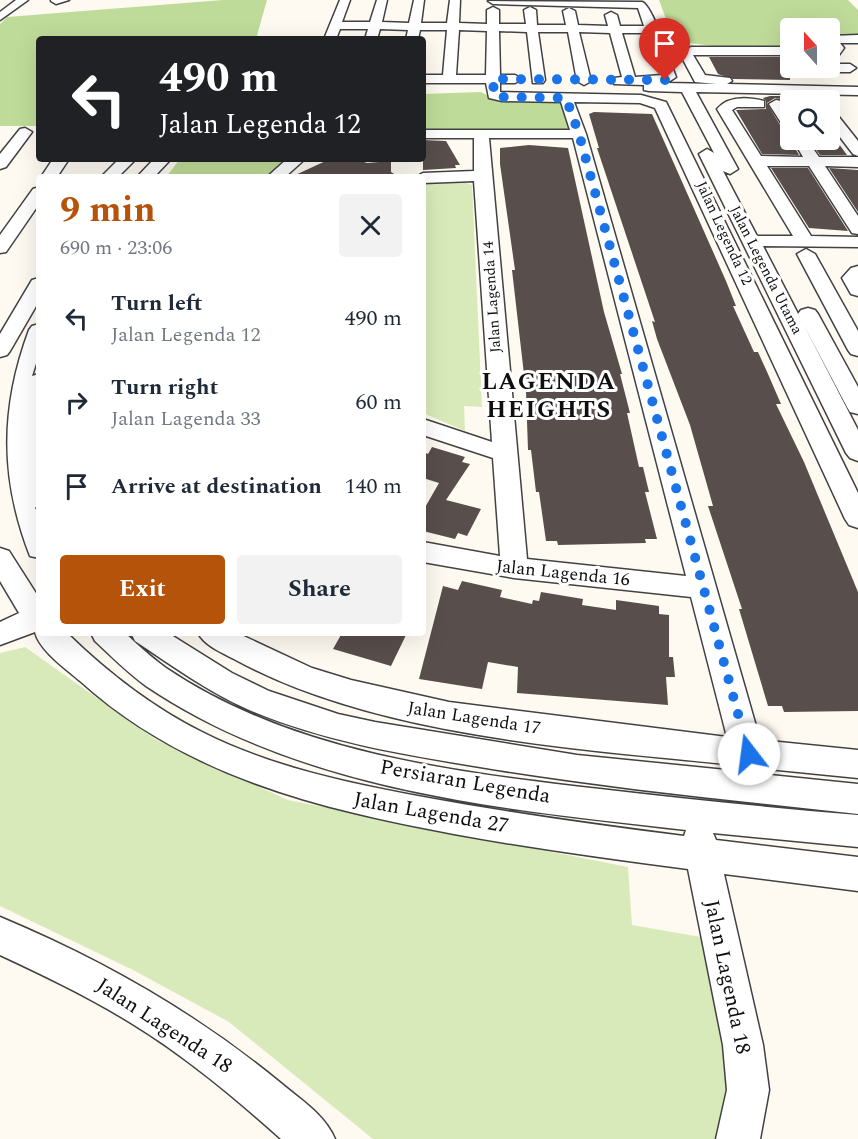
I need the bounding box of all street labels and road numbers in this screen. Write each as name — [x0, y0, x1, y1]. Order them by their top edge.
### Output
street label: Jalan Legenda 12 — [690, 177, 758, 289]
street label: Jalan Legenda Utama — [724, 202, 809, 339]
street label: Jalan Lagenda 14 — [477, 240, 507, 354]
street label: Jalan Lagenda 16 — [495, 553, 631, 593]
street label: Jalan Lagenda 17 — [405, 694, 543, 742]
street label: Persiaran Legenda — [377, 751, 554, 813]
street label: Jalan Lagenda 27 — [351, 784, 511, 842]
street label: Jalan Lagenda 18 — [695, 897, 759, 1057]
street label: Jalan Lagenda 18 — [89, 970, 239, 1082]

